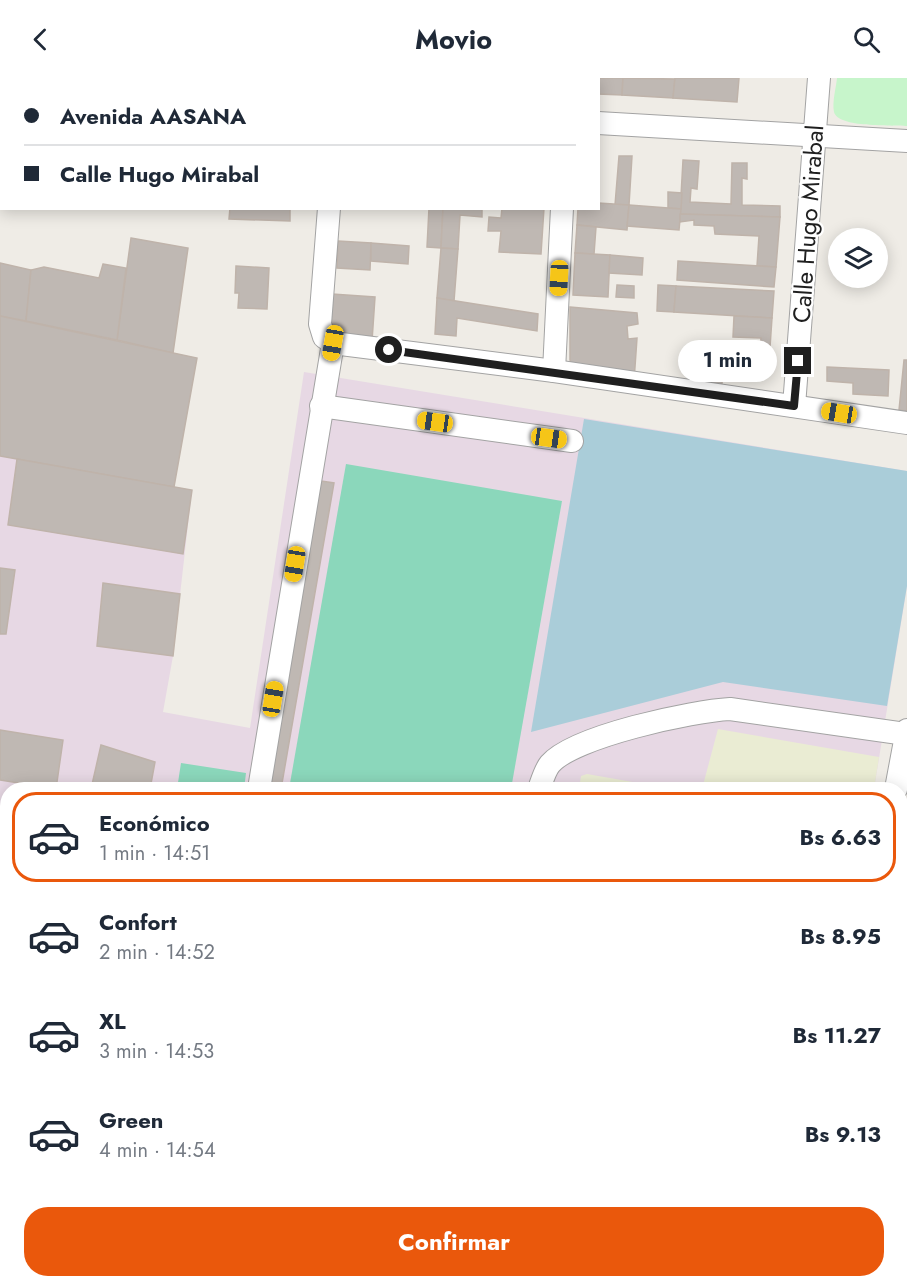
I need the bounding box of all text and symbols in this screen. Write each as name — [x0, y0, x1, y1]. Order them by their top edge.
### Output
text: Movio — [415, 20, 492, 59]
icon: back — [24, 23, 57, 56]
icon: search — [850, 23, 883, 56]
text: Avenida AASANA — [60, 100, 246, 132]
street label: Calle Hugo Mirabal — [784, 124, 832, 324]
text: Calle Hugo Mirabal — [60, 158, 259, 190]
map controls — [828, 228, 888, 288]
button: layers — [828, 228, 888, 288]
car — [549, 260, 569, 296]
car — [321, 324, 345, 362]
route start — [375, 336, 402, 363]
callout: 1 min — [678, 340, 777, 382]
text: 1 min — [703, 346, 752, 375]
route end — [784, 347, 811, 374]
car — [820, 401, 858, 425]
car — [416, 411, 454, 433]
car — [530, 427, 568, 449]
car — [283, 545, 307, 583]
car — [261, 680, 285, 718]
text: Económico — [99, 807, 210, 839]
icon: car — [27, 810, 81, 864]
text: Bs 6.63 — [800, 821, 881, 853]
text: 1 min · 14:51 — [99, 839, 210, 868]
text: Confort — [99, 906, 177, 938]
icon: car — [27, 909, 81, 963]
text: Bs 8.95 — [800, 920, 881, 952]
text: 2 min · 14:52 — [99, 938, 215, 967]
text: XL — [99, 1005, 126, 1037]
icon: car — [27, 1008, 81, 1062]
text: Bs 11.27 — [793, 1019, 881, 1051]
text: 3 min · 14:53 — [99, 1037, 214, 1066]
text: Green — [99, 1104, 163, 1136]
icon: car — [27, 1107, 81, 1161]
text: Bs 9.13 — [805, 1118, 881, 1150]
text: 4 min · 14:54 — [99, 1136, 216, 1165]
button: Confirmar — [24, 1207, 884, 1276]

